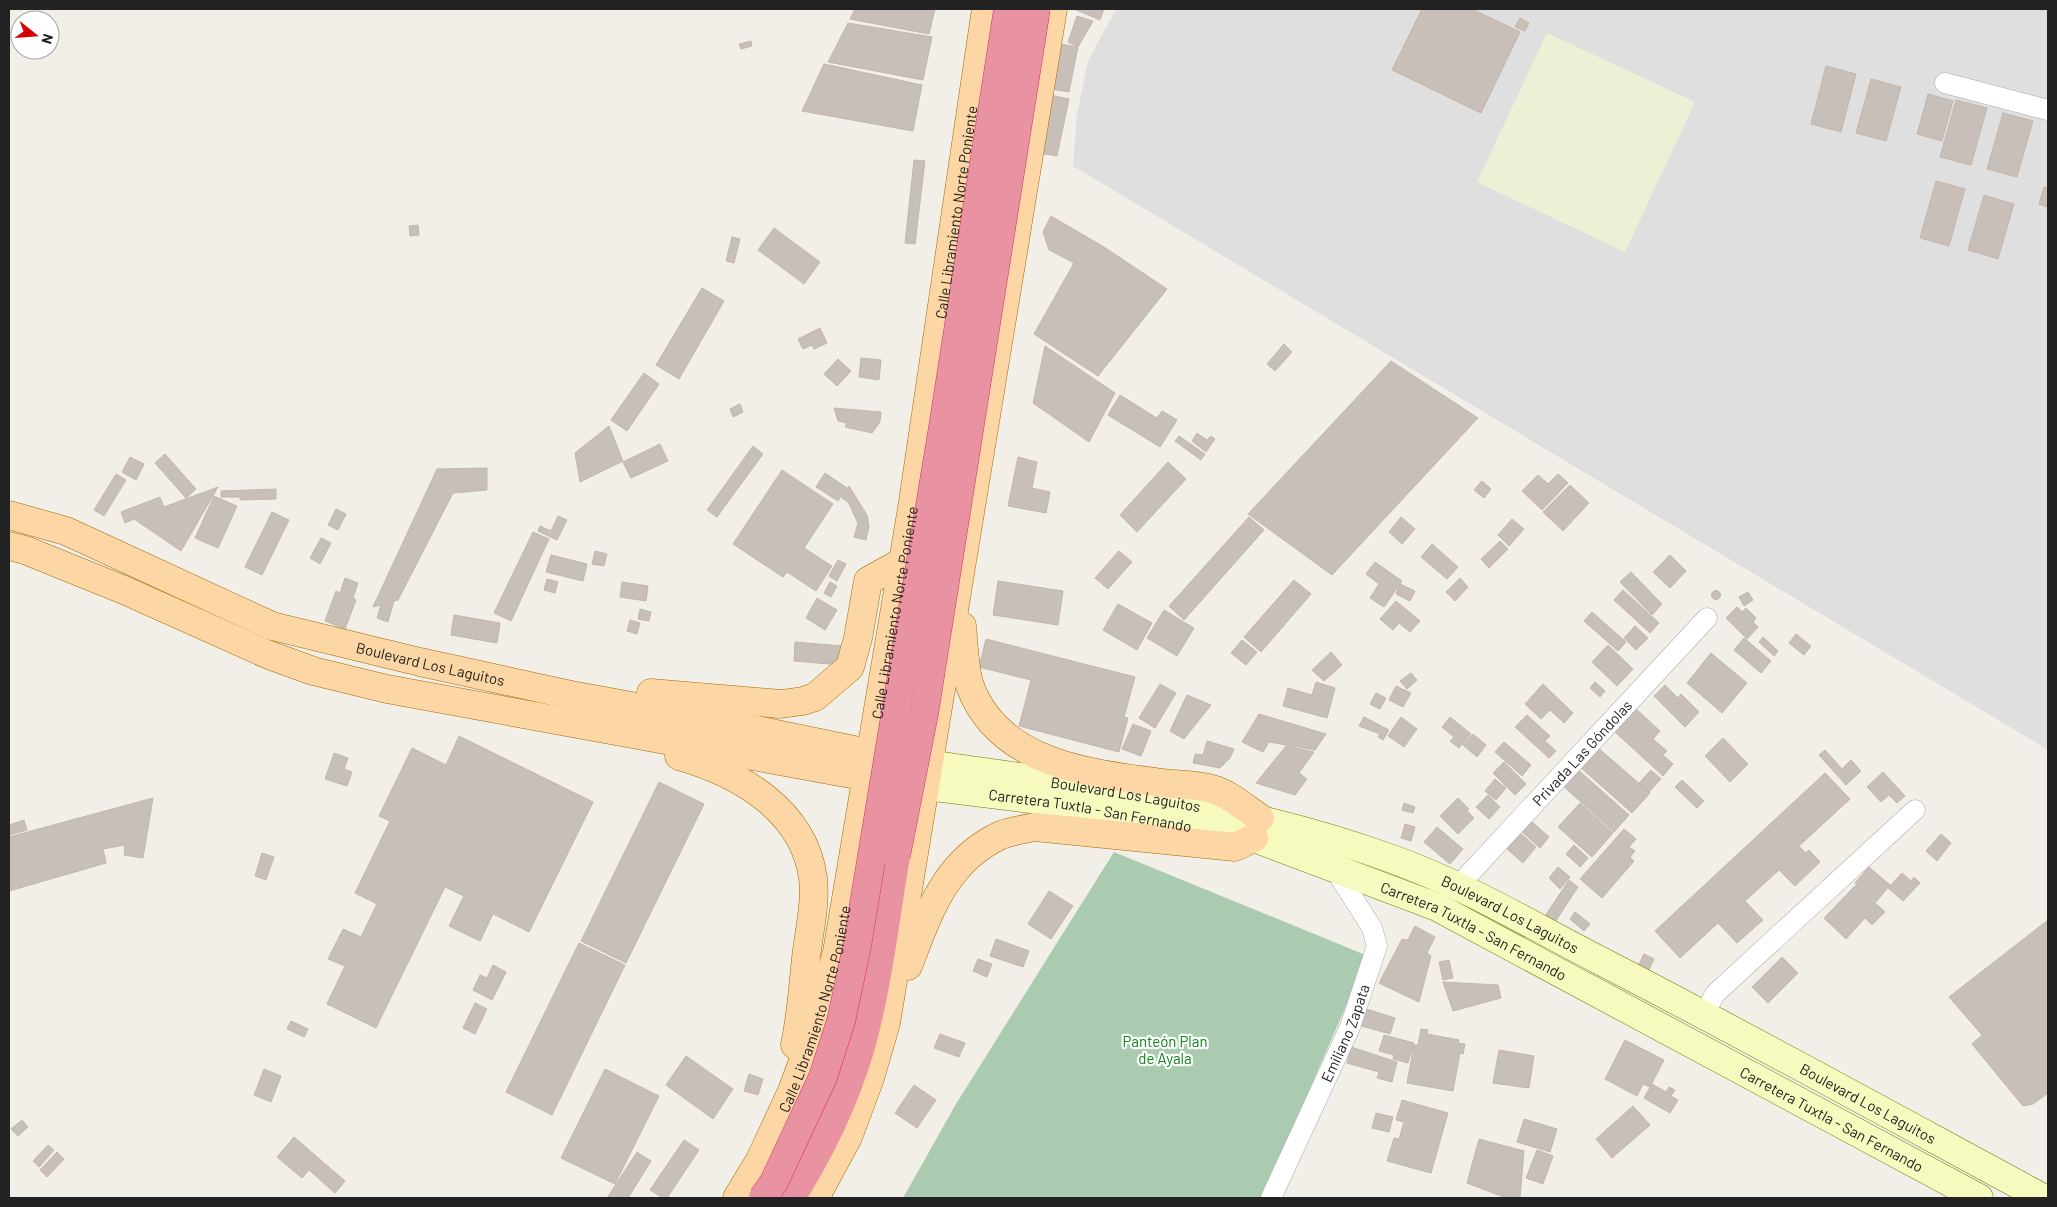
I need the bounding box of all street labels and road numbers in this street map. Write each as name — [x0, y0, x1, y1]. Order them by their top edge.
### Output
street label: Calle Libramiento Norte Poniente — [931, 104, 981, 320]
street label: Calle Libramiento Norte Poniente — [868, 505, 921, 720]
street label: Boulevard Los Laguitos — [354, 638, 506, 689]
street label: Privada Las Góndolas — [1528, 696, 1635, 809]
street label: Boulevard Los Laguitos — [1050, 773, 1202, 815]
street label: Carretera Tuxtla - San Fernando — [988, 785, 1193, 835]
street label: Boulevard Los Laguitos — [1439, 871, 1582, 957]
street label: Carretera Tuxtla - San Fernando — [1378, 878, 1570, 984]
street label: Calle Libramiento Norte Poniente — [775, 904, 854, 1115]
street label: Emiliano Zapata — [1317, 982, 1373, 1085]
street label: Boulevard Los Laguitos — [1797, 1059, 1939, 1147]
street label: Carretera Tuxtla - San Fernando — [1737, 1062, 1927, 1176]

